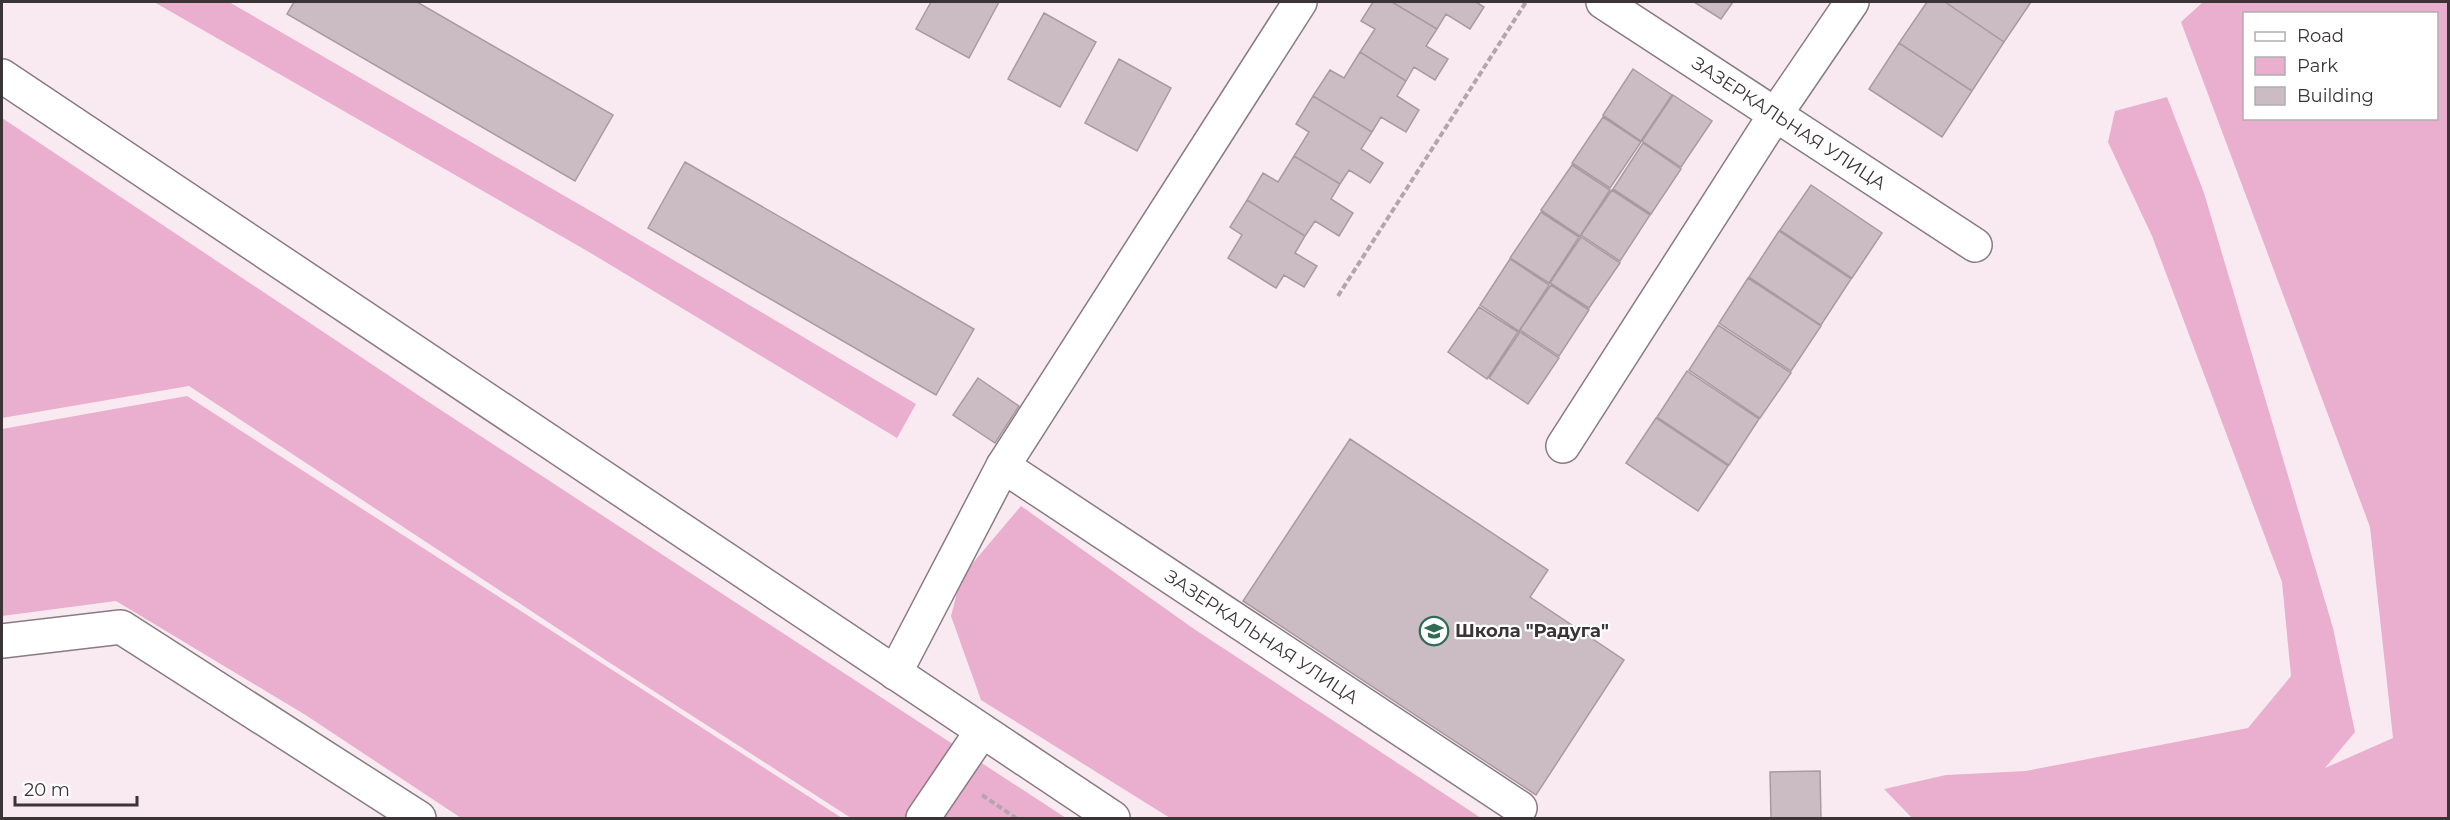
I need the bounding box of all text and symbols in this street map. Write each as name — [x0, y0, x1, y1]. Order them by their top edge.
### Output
legend — [2243, 12, 2438, 120]
text: Road — [2297, 25, 2344, 47]
street label: ЗАЗЕРКАЛЬНАЯ УЛИЦА — [1688, 52, 1890, 195]
text: Park — [2297, 55, 2338, 77]
text: Building — [2297, 85, 2374, 107]
street label: ЗАЗЕРКАЛЬНАЯ УЛИЦА — [1161, 565, 1363, 709]
school or university icon: Школа "Радуга" — [1418, 615, 1450, 647]
place label: Школа "Радуга" — [1455, 620, 1609, 642]
scale bar — [15, 769, 136, 807]
text: 20 m — [24, 779, 70, 801]

